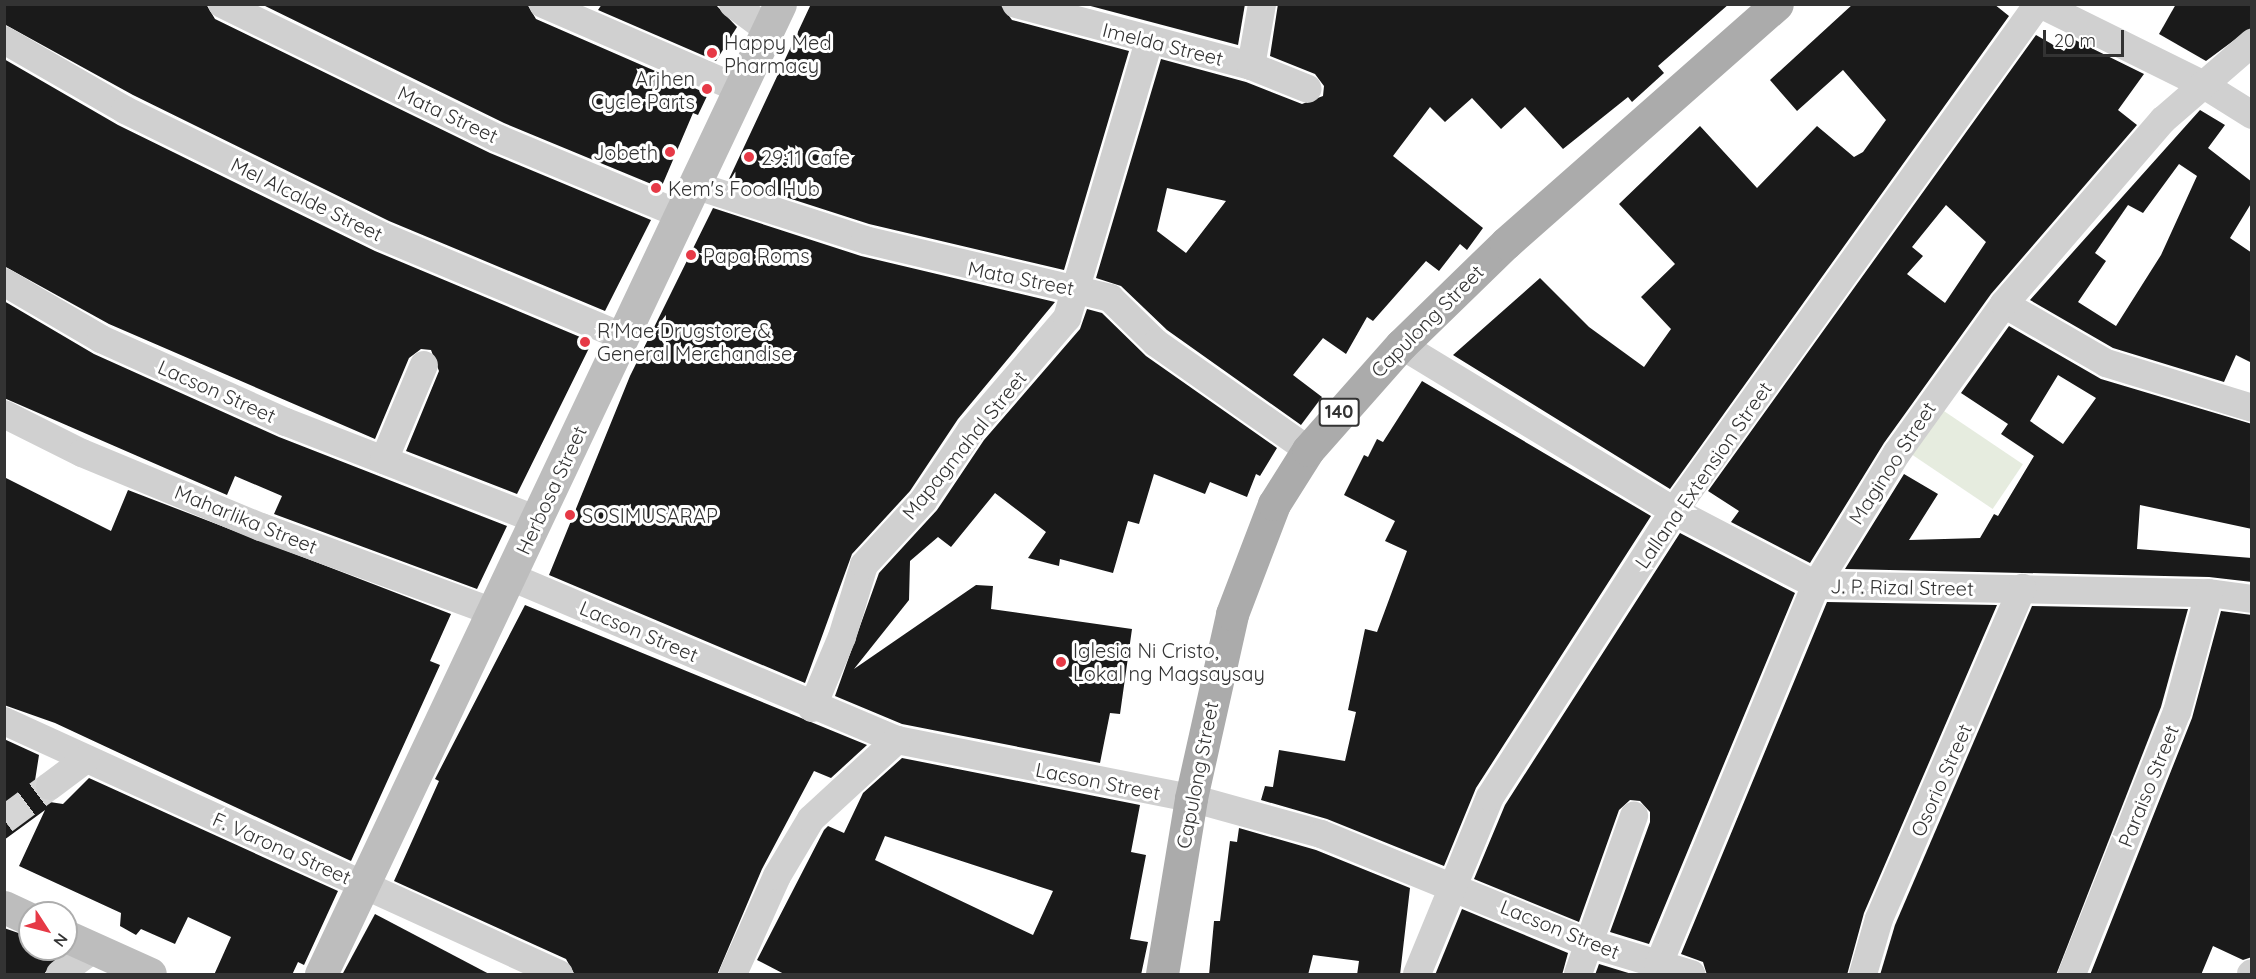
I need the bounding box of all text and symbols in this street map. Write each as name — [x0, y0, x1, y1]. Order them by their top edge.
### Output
street label: Imelda Street — [1100, 17, 1226, 71]
scale bar — [2046, 18, 2127, 56]
text: 20 m — [2054, 29, 2096, 52]
place label: Happy Med Pharmacy — [724, 30, 832, 77]
marker: Happy Med Pharmacy — [705, 46, 719, 60]
place label: Arjhen Cycle Parts — [591, 66, 695, 113]
street label: Mata Street — [394, 80, 502, 148]
marker: Arjhen Cycle Parts — [700, 82, 714, 96]
place label: Jobeth — [593, 140, 658, 164]
marker: Jobeth — [663, 145, 677, 159]
place label: 29:11 Cafe — [761, 145, 850, 169]
marker: 29:11 Cafe — [742, 150, 756, 164]
street label: Mel Alcalde Street — [227, 152, 387, 246]
place label: Kem's Food Hub — [668, 176, 820, 200]
marker: Kem's Food Hub — [649, 181, 663, 195]
place label: Papa Roms — [703, 243, 810, 267]
marker: Papa Roms — [684, 248, 698, 262]
street label: Mata Street — [966, 256, 1076, 300]
street label: Capulong Street — [1366, 260, 1488, 382]
place label: R'Mae Drugstore & General Merchandise — [597, 318, 792, 365]
marker: R'Mae Drugstore & General Merchandise — [578, 335, 592, 349]
street label: Lacson Street — [154, 354, 280, 428]
street label: Mapagmahal Street — [897, 366, 1031, 524]
street label: Lallana Extension Street — [1629, 377, 1777, 573]
road number: 140 — [1318, 397, 1360, 427]
street label: Maginoo Street — [1843, 397, 1941, 529]
street label: Herbosa Street — [511, 422, 591, 558]
street label: Maharlika Street — [171, 479, 321, 559]
place label: SOSIMUSARAP — [582, 503, 718, 527]
marker: SOSIMUSARAP — [563, 508, 577, 522]
street label: J. P. Rizal Street — [1830, 574, 1974, 600]
street label: Lacson Street — [576, 595, 702, 667]
place label: Iglesia Ni Cristo, Lokal ng Magsaysay — [1073, 638, 1265, 685]
marker: Iglesia Ni Cristo, Lokal ng Magsaysay — [1054, 655, 1068, 669]
street label: Capulong Street — [1171, 699, 1223, 851]
street label: Osorio Street — [1905, 720, 1977, 840]
street label: Paraiso Street — [2113, 722, 2183, 850]
street label: Lacson Street — [1034, 757, 1162, 805]
street label: F. Varona Street — [209, 807, 355, 889]
street label: Lacson Street — [1497, 894, 1623, 964]
north arrow — [18, 901, 78, 961]
text: N — [49, 930, 72, 951]

